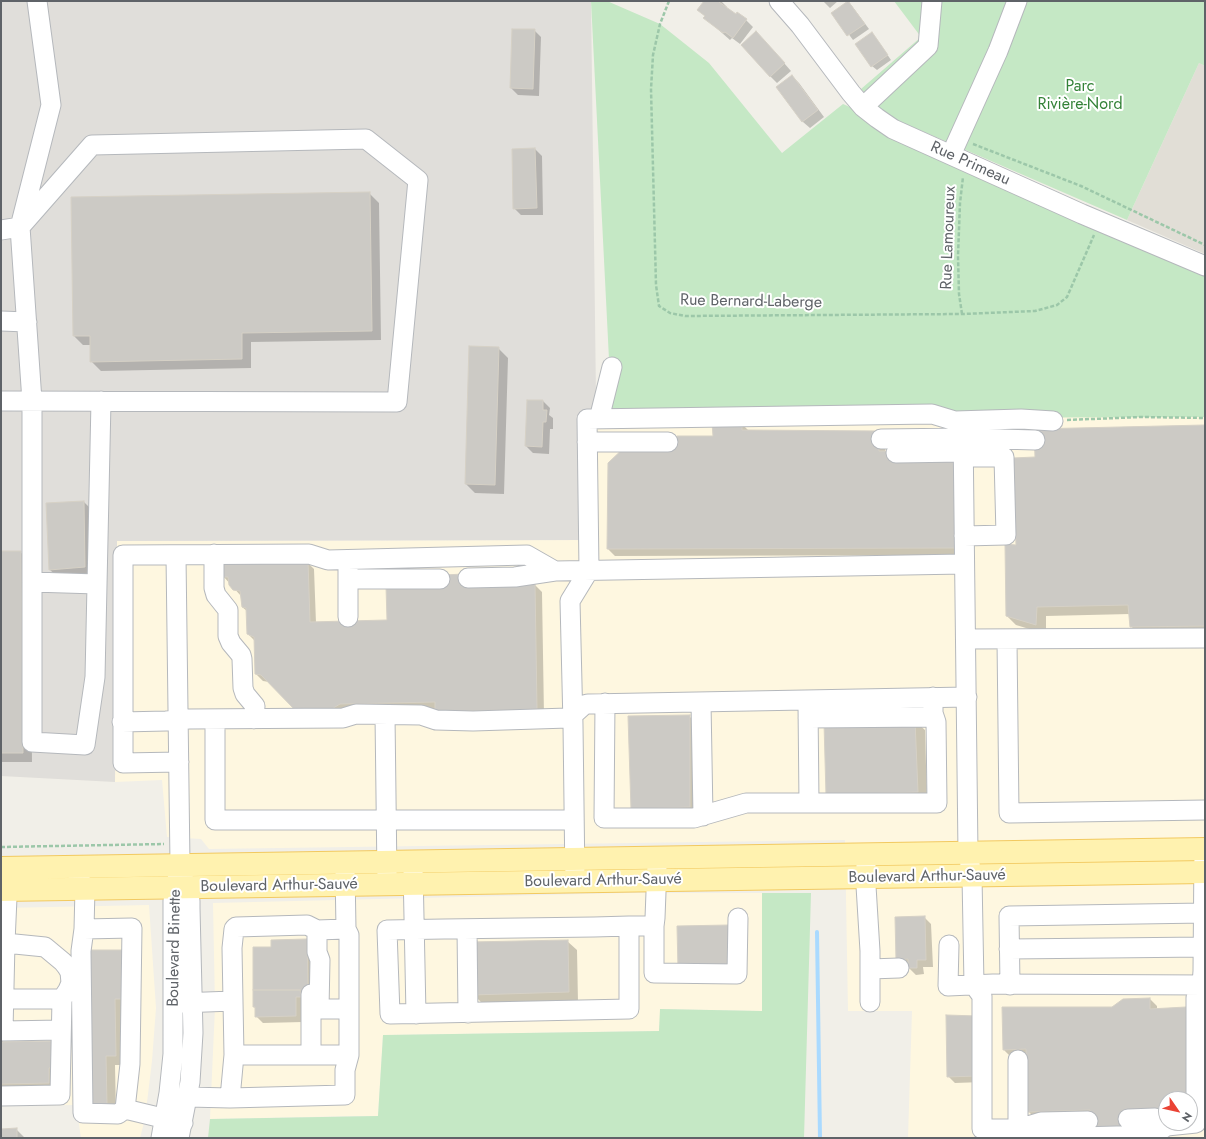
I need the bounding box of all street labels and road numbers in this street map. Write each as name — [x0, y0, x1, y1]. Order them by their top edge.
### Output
street label: Rue Primeau — [927, 138, 1013, 190]
street label: Rue Lamoureux — [938, 186, 960, 290]
street label: Rue Bernard-Laberge — [680, 291, 822, 313]
street label: Boulevard Arthur-Sauvé — [848, 866, 1006, 888]
street label: Boulevard Arthur-Sauvé — [524, 870, 682, 892]
street label: Boulevard Arthur-Sauvé — [200, 875, 358, 897]
street label: Boulevard Binette — [164, 889, 186, 1007]

